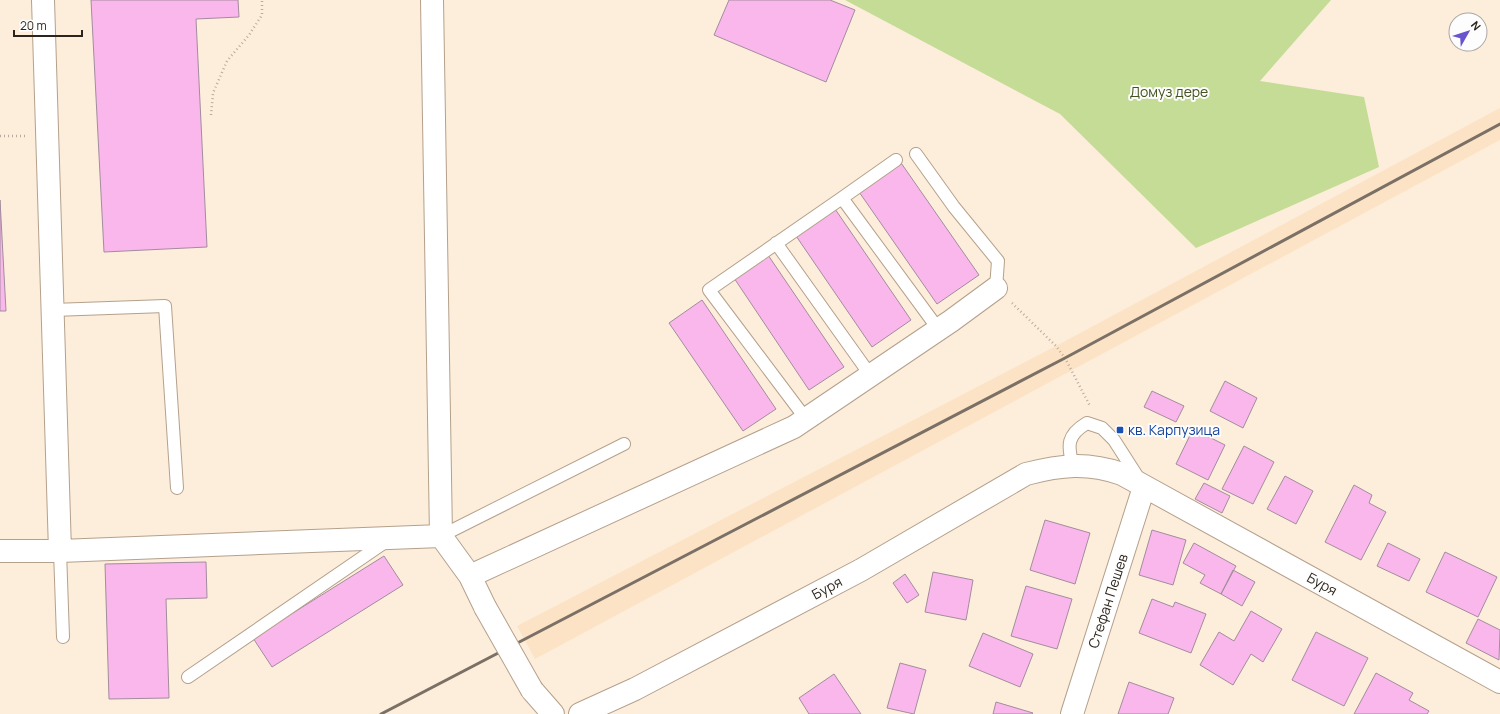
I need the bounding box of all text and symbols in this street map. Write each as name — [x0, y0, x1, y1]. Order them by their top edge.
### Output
scale bar — [14, 12, 82, 38]
north arrow — [1448, 12, 1488, 52]
text: 20 m — [20, 17, 47, 34]
text: N — [1468, 18, 1485, 33]
park label: Домуз дере — [1130, 82, 1208, 101]
place label: кв. Карпузица — [1128, 420, 1220, 439]
marker: кв. Карпузица — [1115, 425, 1125, 435]
street label: Стефан Пешев — [1083, 551, 1132, 651]
street label: Буря — [1304, 568, 1341, 600]
street label: Буря — [808, 572, 845, 603]

